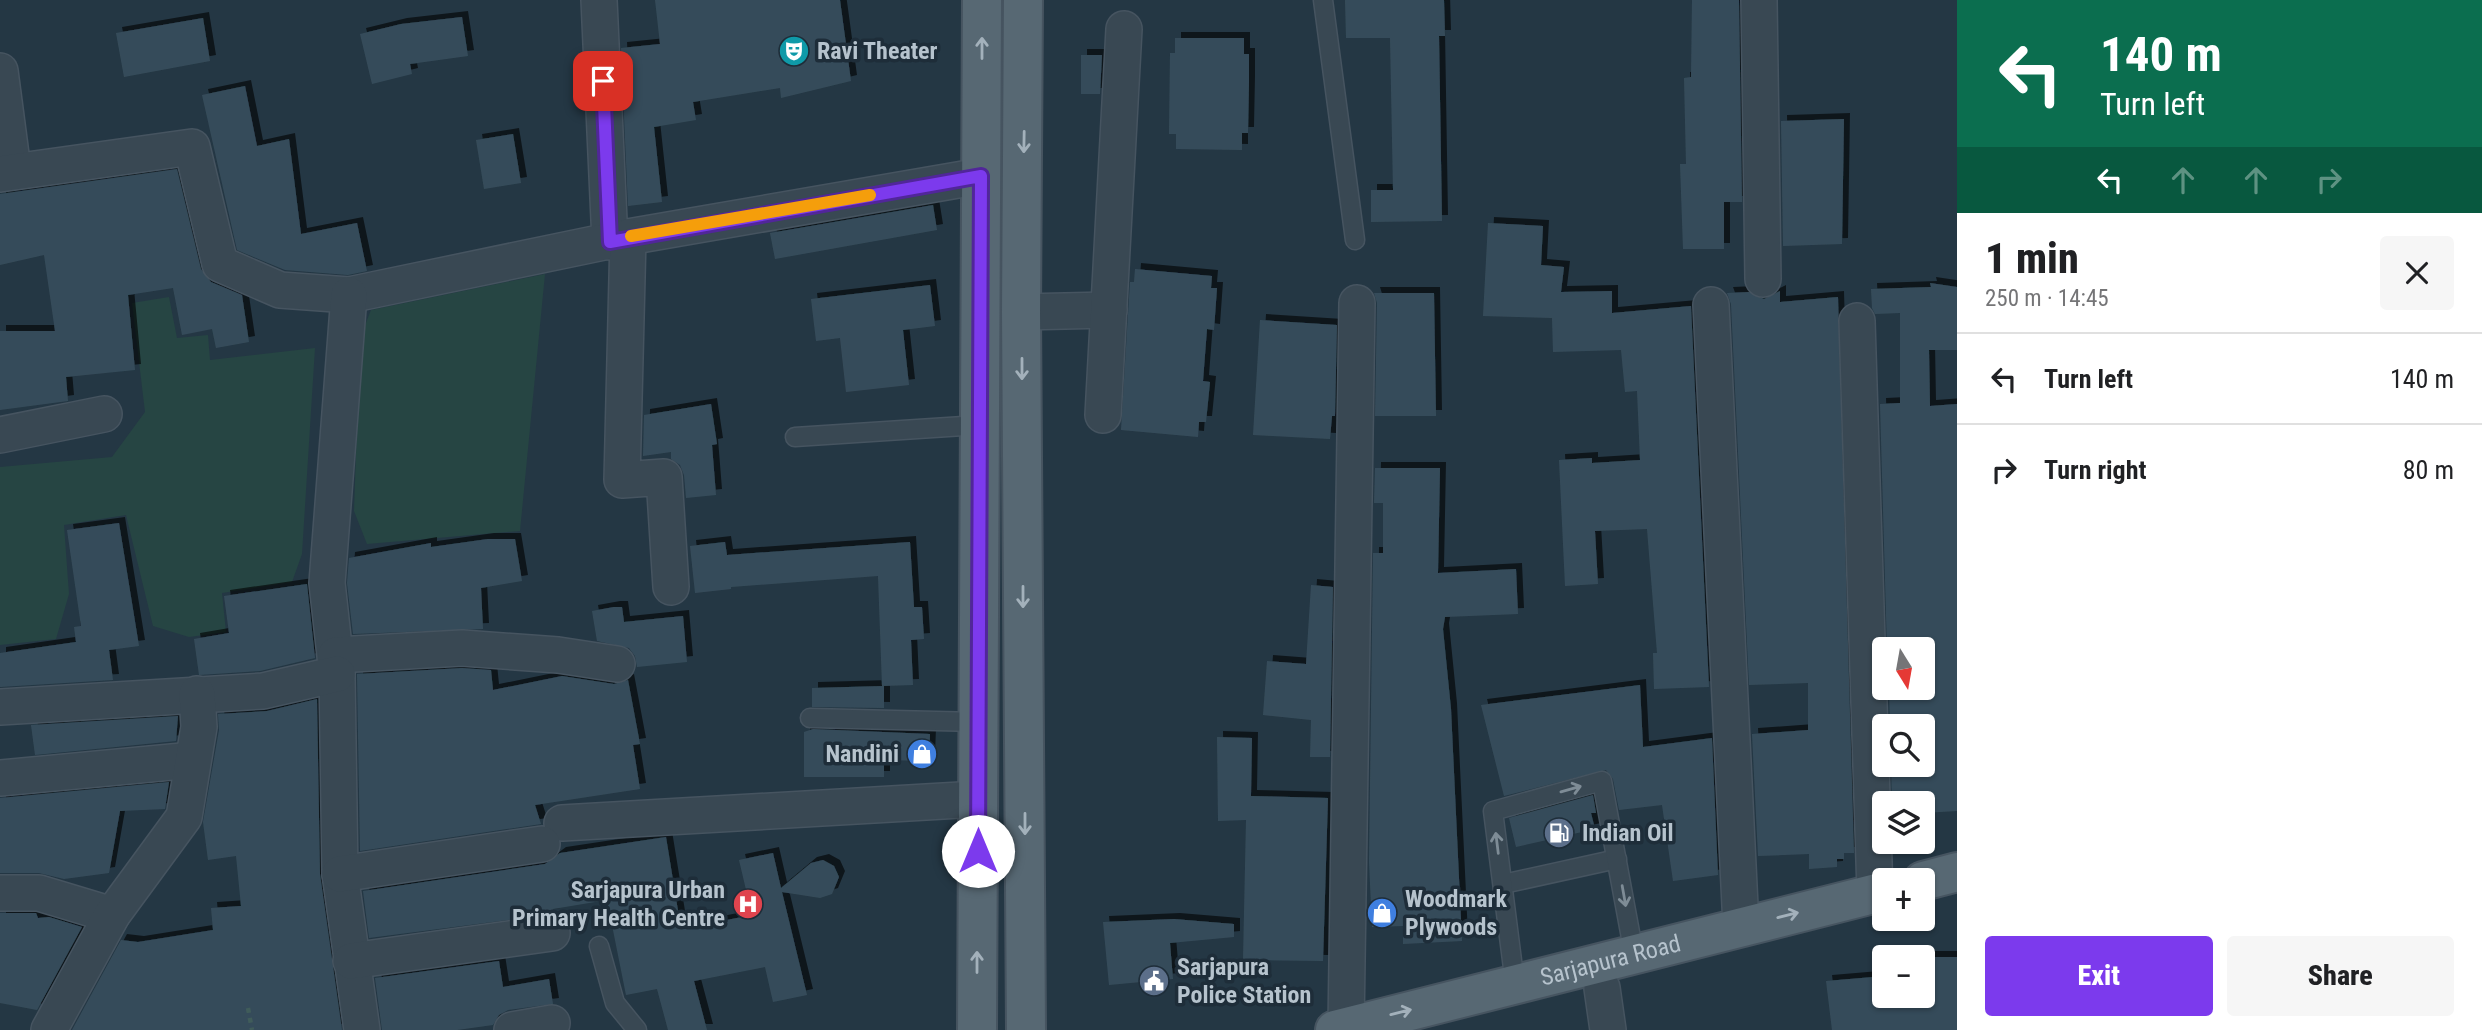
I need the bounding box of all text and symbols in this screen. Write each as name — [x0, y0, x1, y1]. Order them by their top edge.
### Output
text: 140 m — [2100, 26, 2222, 83]
icon: left — [1985, 28, 2076, 119]
theatre icon: Ravi Theater — [777, 34, 811, 68]
place label: Ravi Theater — [817, 37, 938, 65]
one-way arrow — [975, 37, 989, 60]
pin — [573, 51, 633, 111]
icon: arrive — [584, 62, 622, 100]
text: Turn left — [2100, 85, 2205, 123]
one-way arrow — [1017, 130, 1030, 153]
icon: left — [2091, 161, 2129, 199]
icon: ahead — [2164, 161, 2202, 199]
icon: ahead — [2237, 161, 2275, 199]
icon: right — [2310, 161, 2348, 199]
text: 1 min — [1985, 234, 2079, 283]
button: close — [2380, 236, 2454, 310]
text: 250 m · 14:45 — [1985, 285, 2109, 312]
one-way arrow — [1015, 357, 1028, 380]
icon: left — [1985, 360, 2023, 398]
text: Turn left — [2044, 364, 2133, 394]
text: 140 m — [2390, 364, 2454, 394]
icon: right — [1985, 451, 2023, 489]
text: Turn right — [2044, 455, 2146, 485]
text: 80 m — [2403, 455, 2454, 485]
one-way arrow — [1016, 585, 1030, 608]
north arrow — [1872, 637, 1936, 700]
map controls — [1872, 637, 1935, 1008]
button: search — [1872, 714, 1935, 777]
shop icon: Nandini — [905, 737, 939, 771]
place label: Nandini — [825, 740, 899, 768]
one-way arrow — [1560, 782, 1582, 795]
button: layers — [1872, 791, 1935, 854]
one-way arrow — [1018, 812, 1032, 835]
position arrow — [941, 814, 1015, 888]
fuel station icon: Indian Oil — [1542, 816, 1576, 850]
place label: Indian Oil — [1582, 819, 1673, 847]
one-way arrow — [1491, 832, 1504, 855]
button: + — [1872, 868, 1935, 931]
place label: Sarjapura Urban Primary Health Centre — [512, 876, 725, 932]
one-way arrow — [1618, 884, 1631, 907]
place label: Woodmark Plywoods — [1405, 885, 1507, 941]
hospital icon: Sarjapura Urban Primary Health Centre — [731, 887, 765, 921]
shop icon: Woodmark Plywoods — [1365, 896, 1399, 930]
one-way arrow — [1776, 908, 1799, 921]
street label: Sarjapura Road — [1537, 929, 1683, 992]
button: Exit — [1985, 936, 2213, 1016]
button: Share — [2227, 936, 2454, 1016]
button: − — [1872, 945, 1935, 1008]
one-way arrow — [970, 951, 984, 974]
place label: Sarjapura Police Station — [1177, 953, 1311, 1009]
public building icon: Sarjapura Police Station — [1137, 964, 1171, 998]
one-way arrow — [1389, 1005, 1412, 1019]

